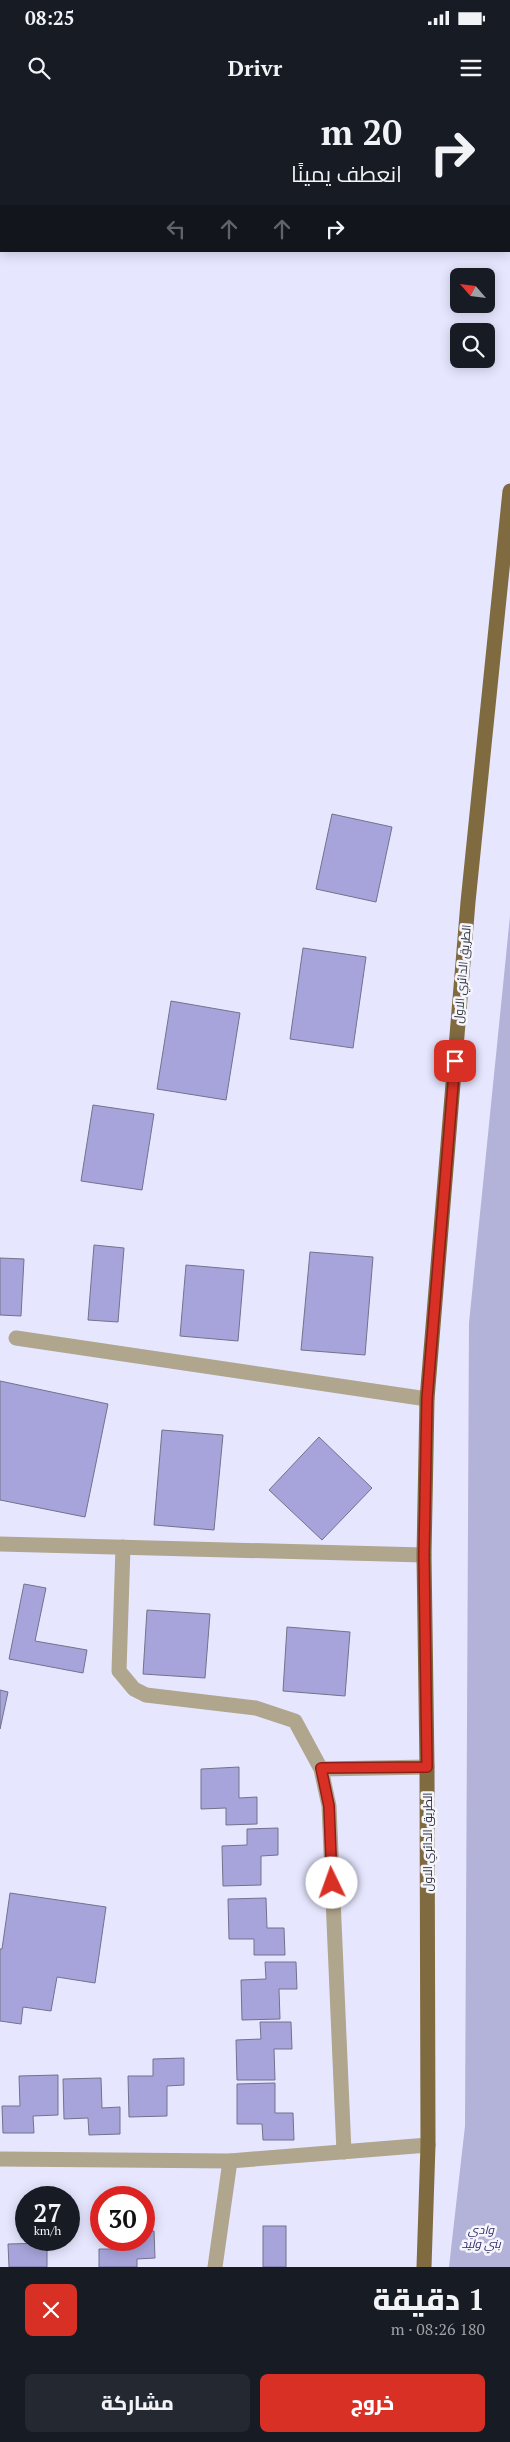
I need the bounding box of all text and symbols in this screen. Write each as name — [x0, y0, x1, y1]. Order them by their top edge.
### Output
text: 08:25 — [25, 5, 74, 30]
text: Drivr — [228, 53, 282, 82]
icon: search — [25, 54, 53, 82]
icon: menu — [457, 54, 485, 82]
text: 20 m — [321, 109, 402, 155]
icon: right — [420, 120, 485, 185]
text: انعطف يمينًا — [291, 159, 402, 188]
icon: left — [162, 215, 190, 243]
icon: ahead — [215, 215, 243, 243]
icon: ahead — [268, 215, 296, 243]
icon: right — [321, 215, 349, 243]
north arrow — [450, 268, 495, 312]
map controls — [450, 268, 495, 368]
button: search — [450, 323, 495, 368]
street label: الطريق الدائري الاول — [450, 924, 477, 1024]
pin — [434, 1040, 476, 1082]
icon: arrive — [441, 1047, 469, 1075]
street label: الطريق الدائري الاول — [420, 1792, 438, 1892]
position arrow — [305, 1856, 357, 1908]
speed limit sign: 30 — [90, 2186, 155, 2251]
text: 27 — [33, 2196, 62, 2229]
park label: وادي بني وليد — [461, 2222, 501, 2254]
text: km/h — [34, 2223, 61, 2238]
text: 1 دقيقة — [373, 2279, 485, 2319]
button: close — [25, 2284, 77, 2336]
text: 180 m · 08:26 — [391, 2318, 485, 2340]
button: مشاركة — [25, 2374, 250, 2432]
button: خروج — [260, 2374, 485, 2432]

